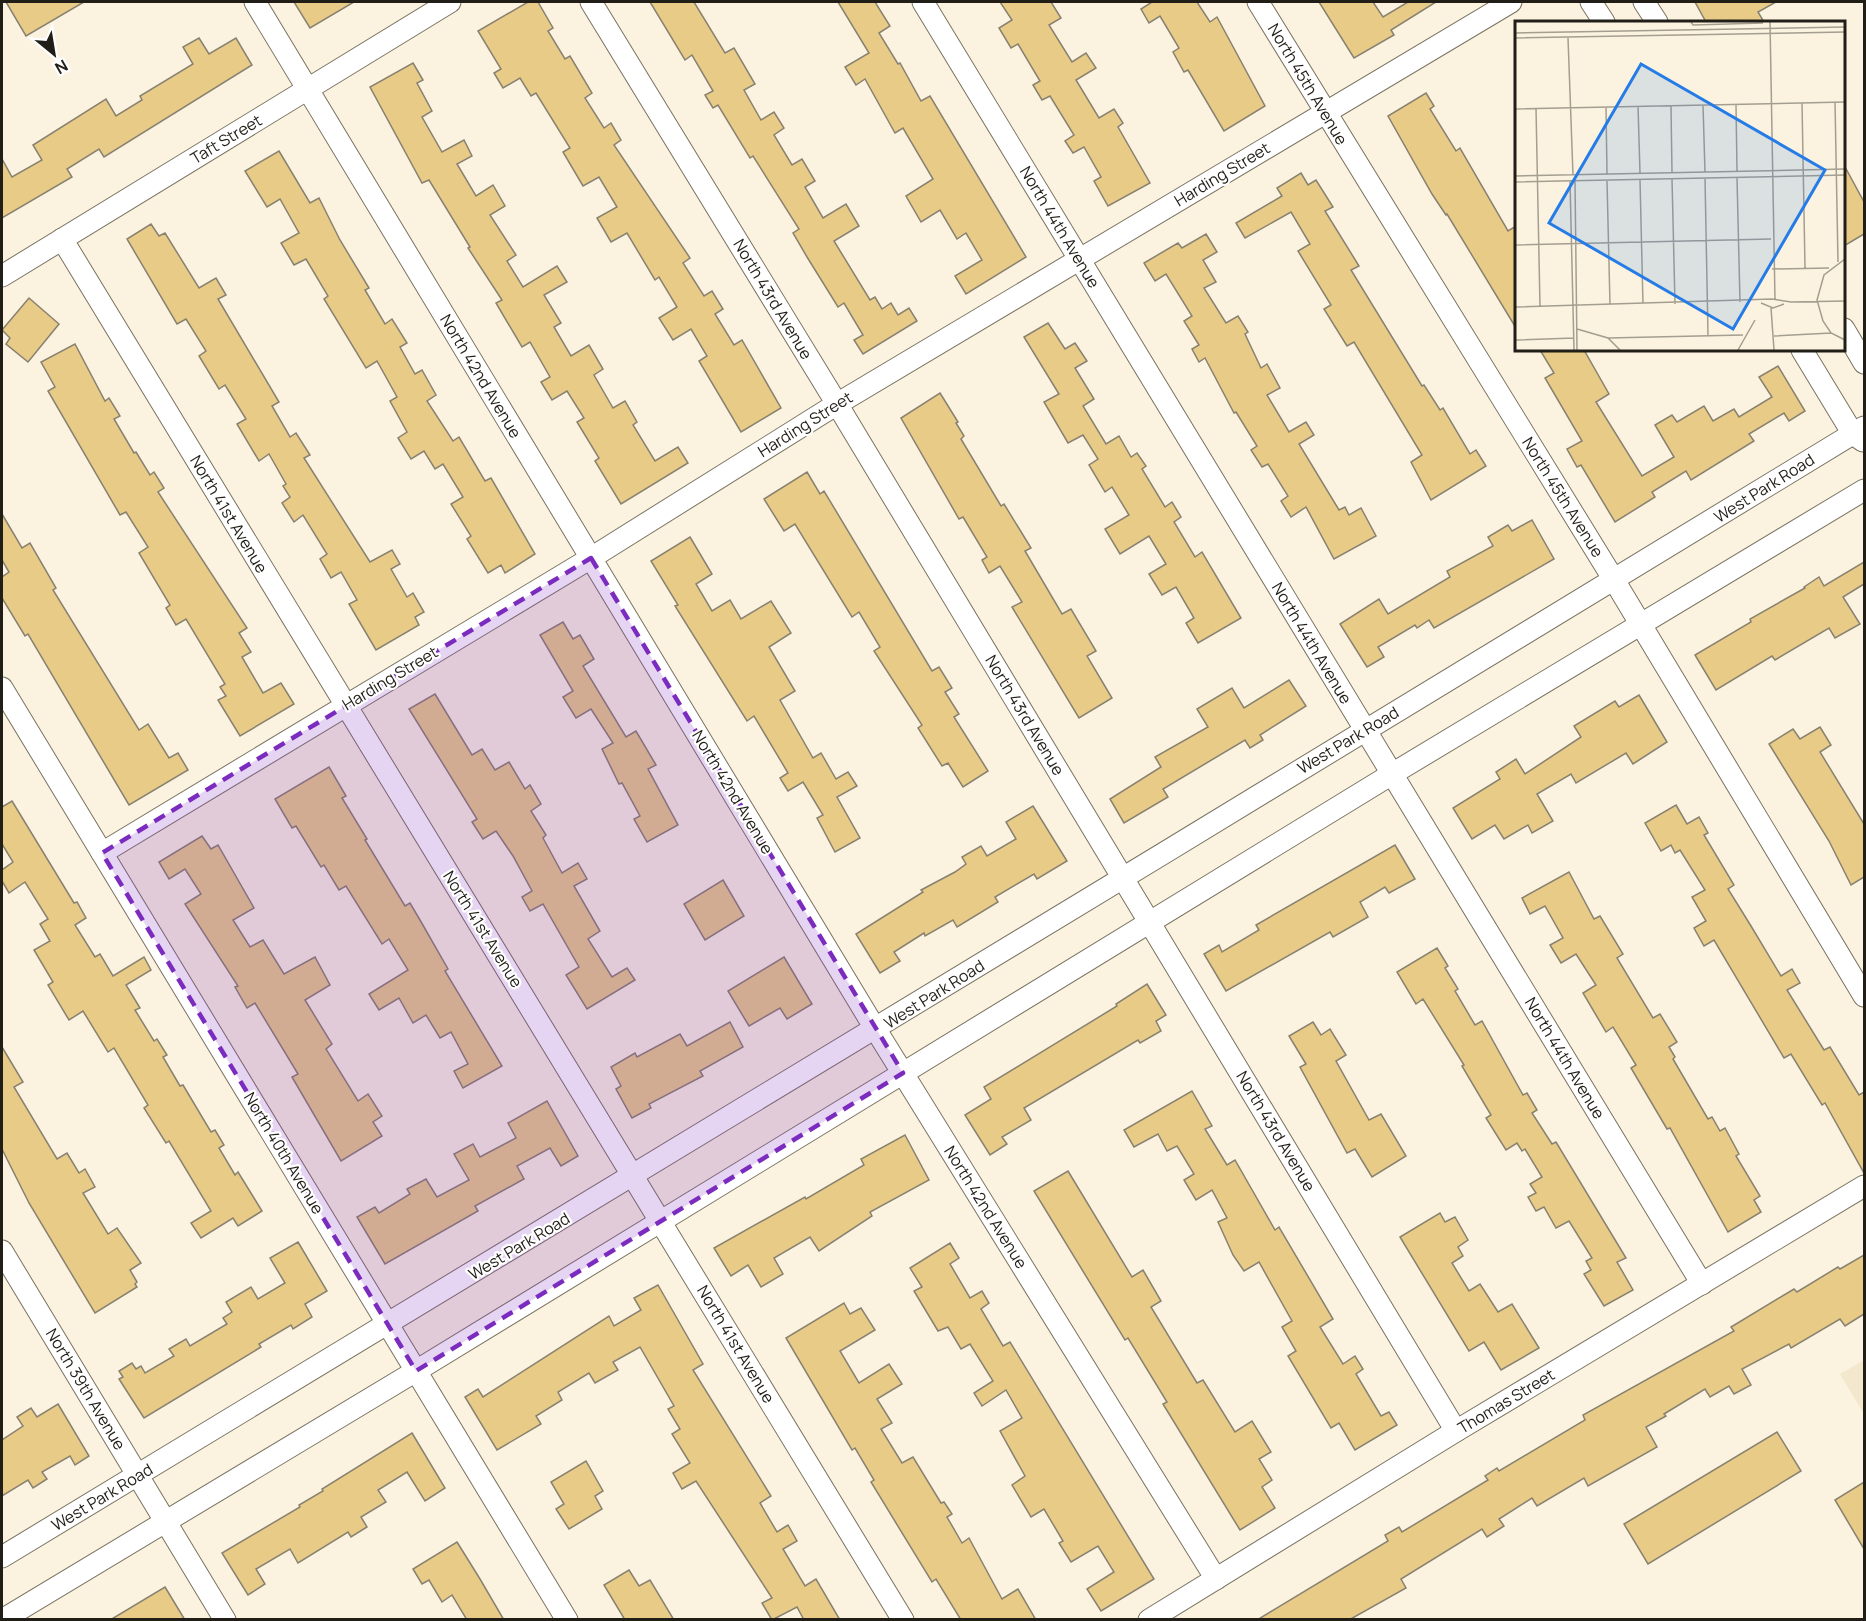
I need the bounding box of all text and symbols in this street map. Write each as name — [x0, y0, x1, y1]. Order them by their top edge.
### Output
street label: North 45th Avenue — [1263, 19, 1353, 149]
inset map — [1515, 21, 1845, 351]
north arrow — [24, 24, 84, 84]
text: N — [51, 55, 72, 79]
street label: Taft Street — [186, 109, 266, 169]
street label: Harding Street — [1170, 137, 1274, 211]
street label: North 44th Avenue — [1015, 162, 1105, 292]
street label: North 43rd Avenue — [728, 235, 818, 363]
street label: North 42nd Avenue — [435, 310, 527, 442]
street label: Harding Street — [753, 386, 857, 462]
street label: North 45th Avenue — [1517, 433, 1609, 561]
street label: West Park Road — [1710, 448, 1818, 528]
street label: North 41st Avenue — [185, 451, 273, 577]
street label: North 44th Avenue — [1267, 578, 1357, 708]
street label: Harding Street — [338, 641, 442, 715]
street label: North 43rd Avenue — [980, 651, 1070, 779]
street label: West Park Road — [1293, 701, 1403, 779]
street label: North 42nd Avenue — [687, 726, 779, 858]
street label: North 41st Avenue — [438, 866, 528, 992]
street label: West Park Road — [880, 954, 988, 1034]
street label: North 44th Avenue — [1520, 993, 1610, 1123]
street label: North 43rd Avenue — [1231, 1067, 1321, 1195]
street label: North 40th Avenue — [239, 1088, 329, 1218]
street label: North 42nd Avenue — [939, 1141, 1033, 1273]
street label: West Park Road — [464, 1207, 574, 1285]
street label: North 41st Avenue — [692, 1281, 780, 1407]
street label: North 39th Avenue — [41, 1324, 131, 1454]
street label: Thomas Street — [1453, 1363, 1559, 1439]
street label: West Park Road — [47, 1458, 157, 1536]

